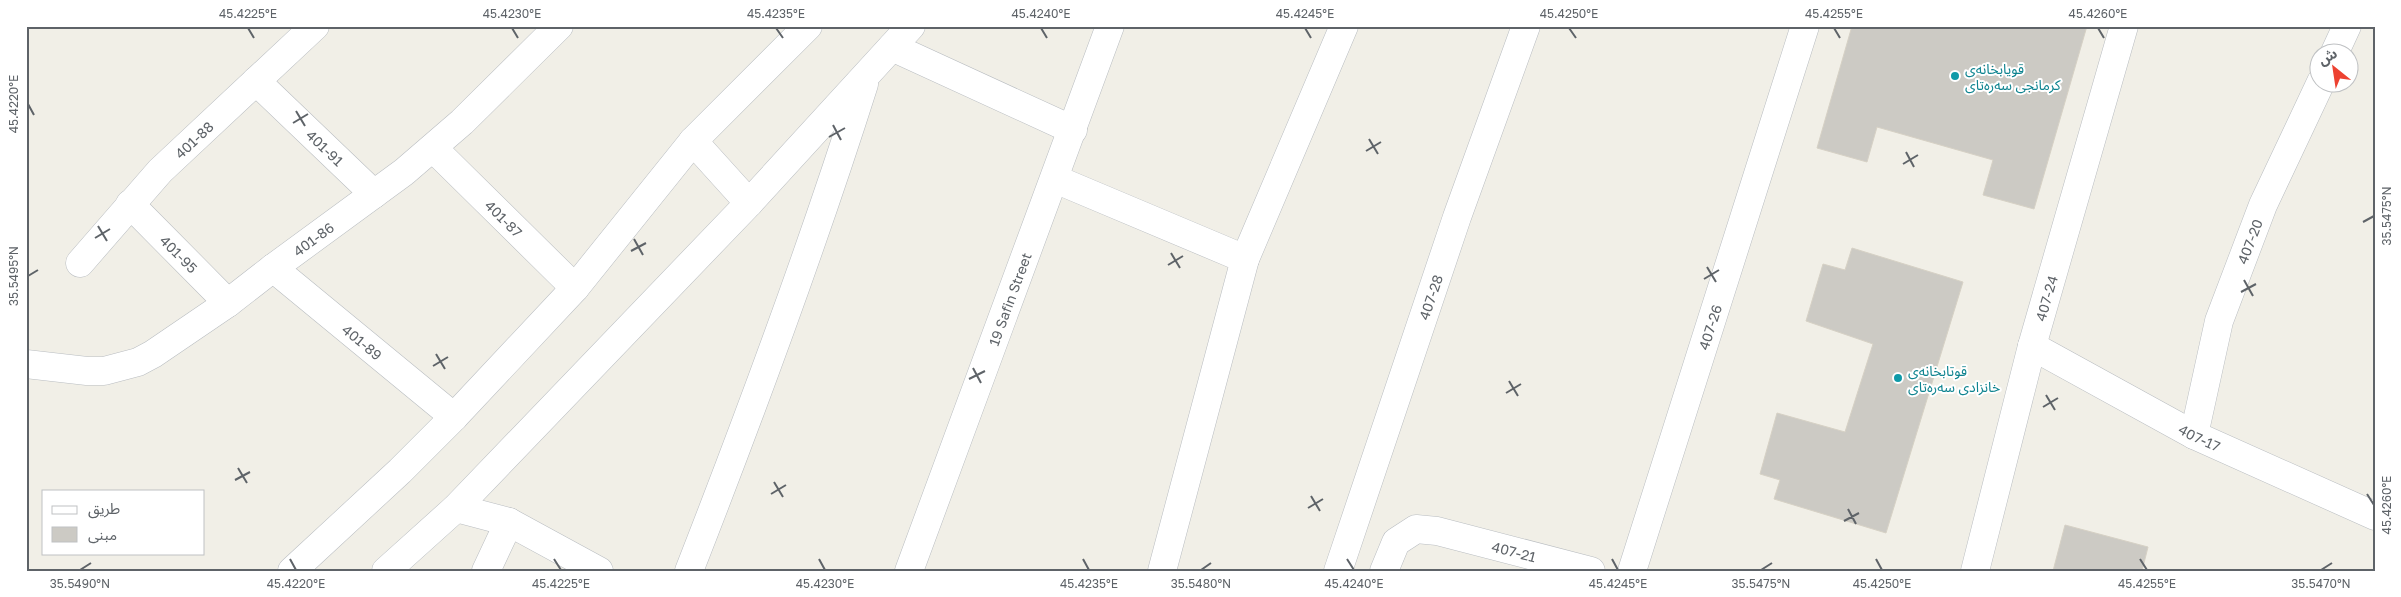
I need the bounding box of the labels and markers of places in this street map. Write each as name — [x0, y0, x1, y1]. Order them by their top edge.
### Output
place label: قویابخانەی کرمانجی سەرەتای — [1965, 60, 2061, 94]
marker: قویابخانەی کرمانجی سەرەتای — [1949, 70, 1961, 82]
place label: قوتابخانەی خانزادی سەرەتای — [1908, 362, 2000, 396]
marker: قوتابخانەی خانزادی سەرەتای — [1892, 372, 1904, 384]

